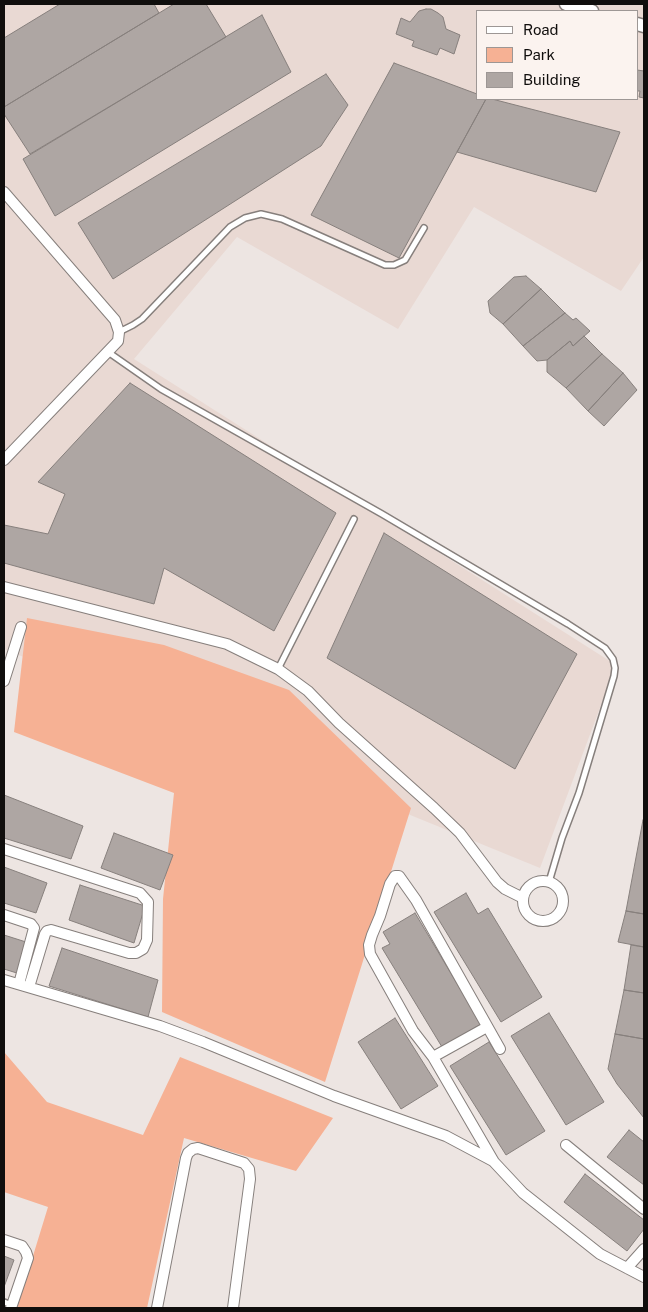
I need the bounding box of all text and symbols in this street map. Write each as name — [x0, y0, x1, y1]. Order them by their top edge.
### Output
legend — [476, 10, 638, 100]
text: Road — [523, 21, 559, 38]
text: Park — [523, 46, 555, 63]
text: Building — [523, 71, 581, 88]

